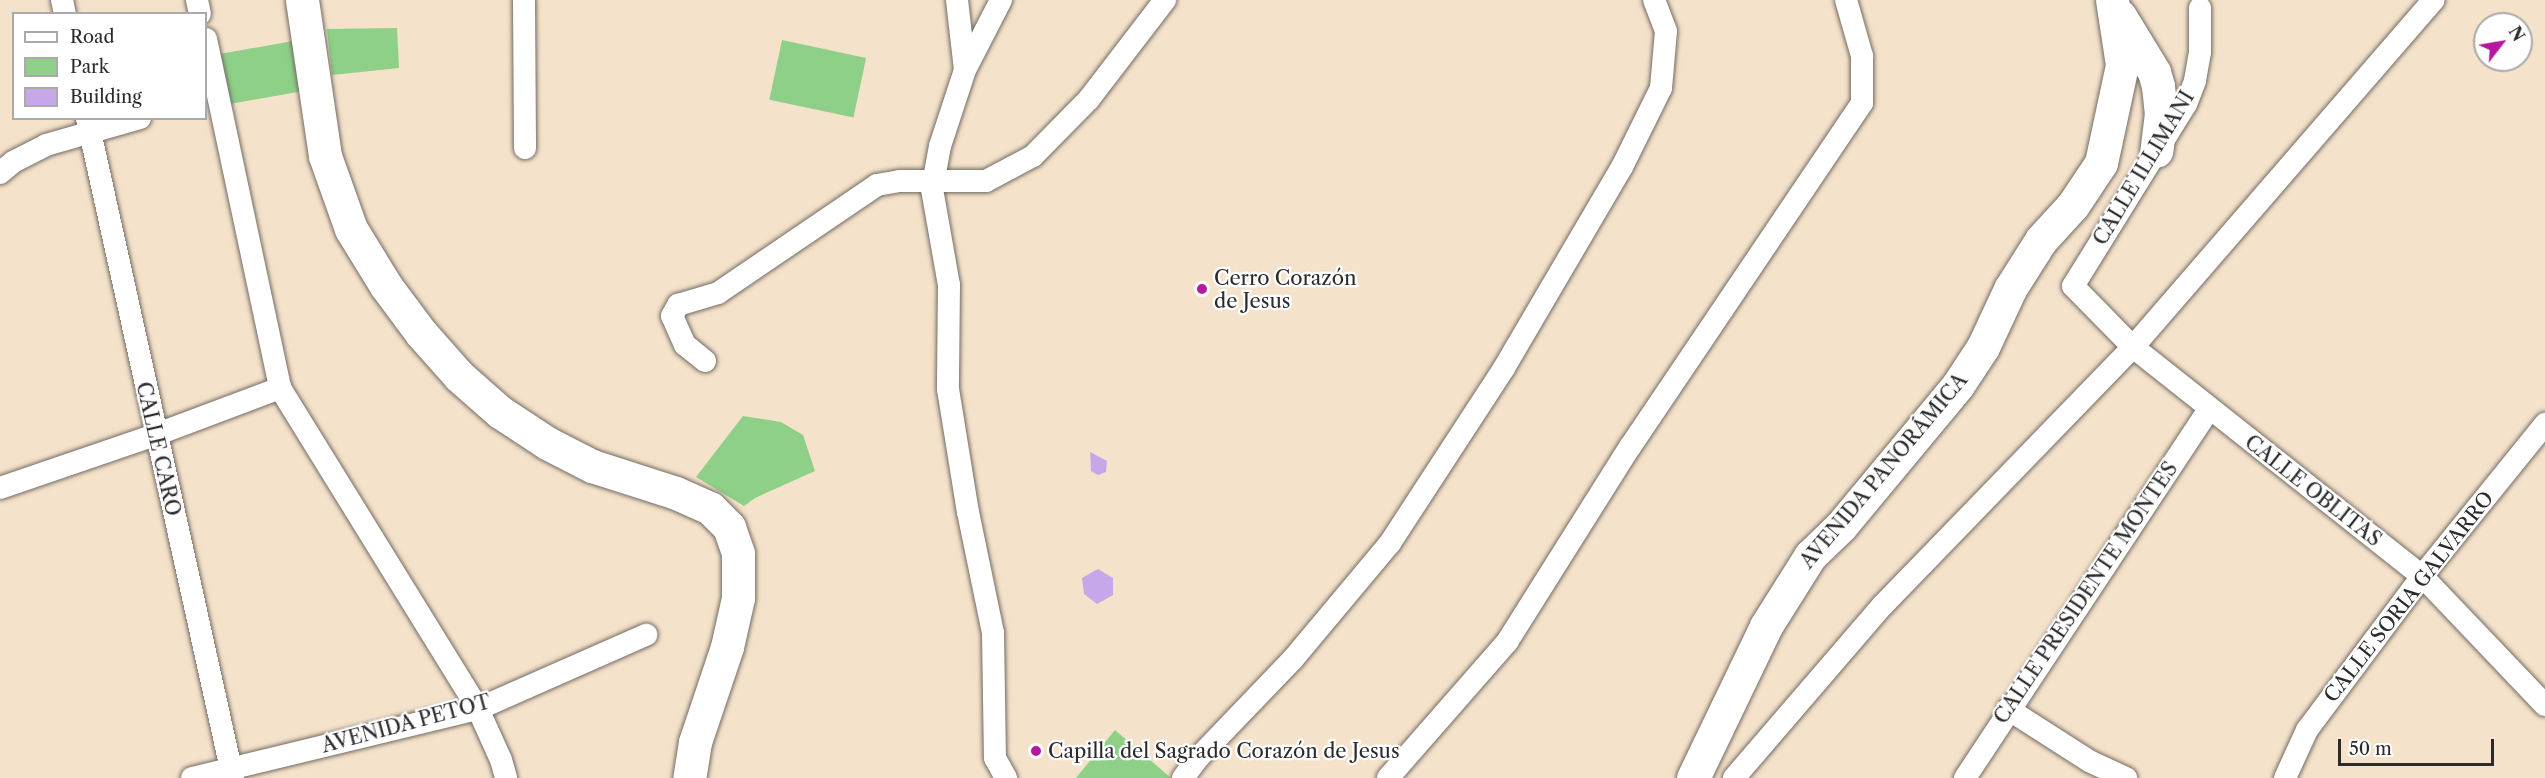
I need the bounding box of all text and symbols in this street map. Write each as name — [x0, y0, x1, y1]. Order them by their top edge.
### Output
legend — [12, 12, 207, 120]
north arrow — [2473, 12, 2533, 72]
text: N — [2505, 23, 2529, 45]
text: Road — [70, 26, 115, 48]
text: Park — [70, 56, 109, 78]
text: Building — [70, 86, 142, 108]
street label: CALLE ILLIMANI — [2088, 86, 2200, 250]
place label: Cerro Corazón de Jesus — [1214, 266, 1356, 313]
marker: Cerro Corazón de Jesus — [1195, 282, 1209, 296]
street label: AVENIDA PANORÁMICA — [1795, 368, 1973, 574]
street label: CALLE CARO — [131, 380, 185, 518]
street label: CALLE OBLITAS — [2240, 430, 2386, 552]
street label: CALLE PRESIDENTE MONTES — [1989, 458, 2183, 728]
street label: CALLE SORIA GALVARRO — [2319, 486, 2499, 708]
street label: AVENIDA PETOT — [319, 690, 493, 758]
scale bar — [2341, 727, 2497, 765]
text: 50 m — [2349, 738, 2392, 760]
place label: Capilla del Sagrado Corazón de Jesus — [1048, 739, 1400, 763]
marker: Capilla del Sagrado Corazón de Jesus — [1029, 744, 1043, 758]

